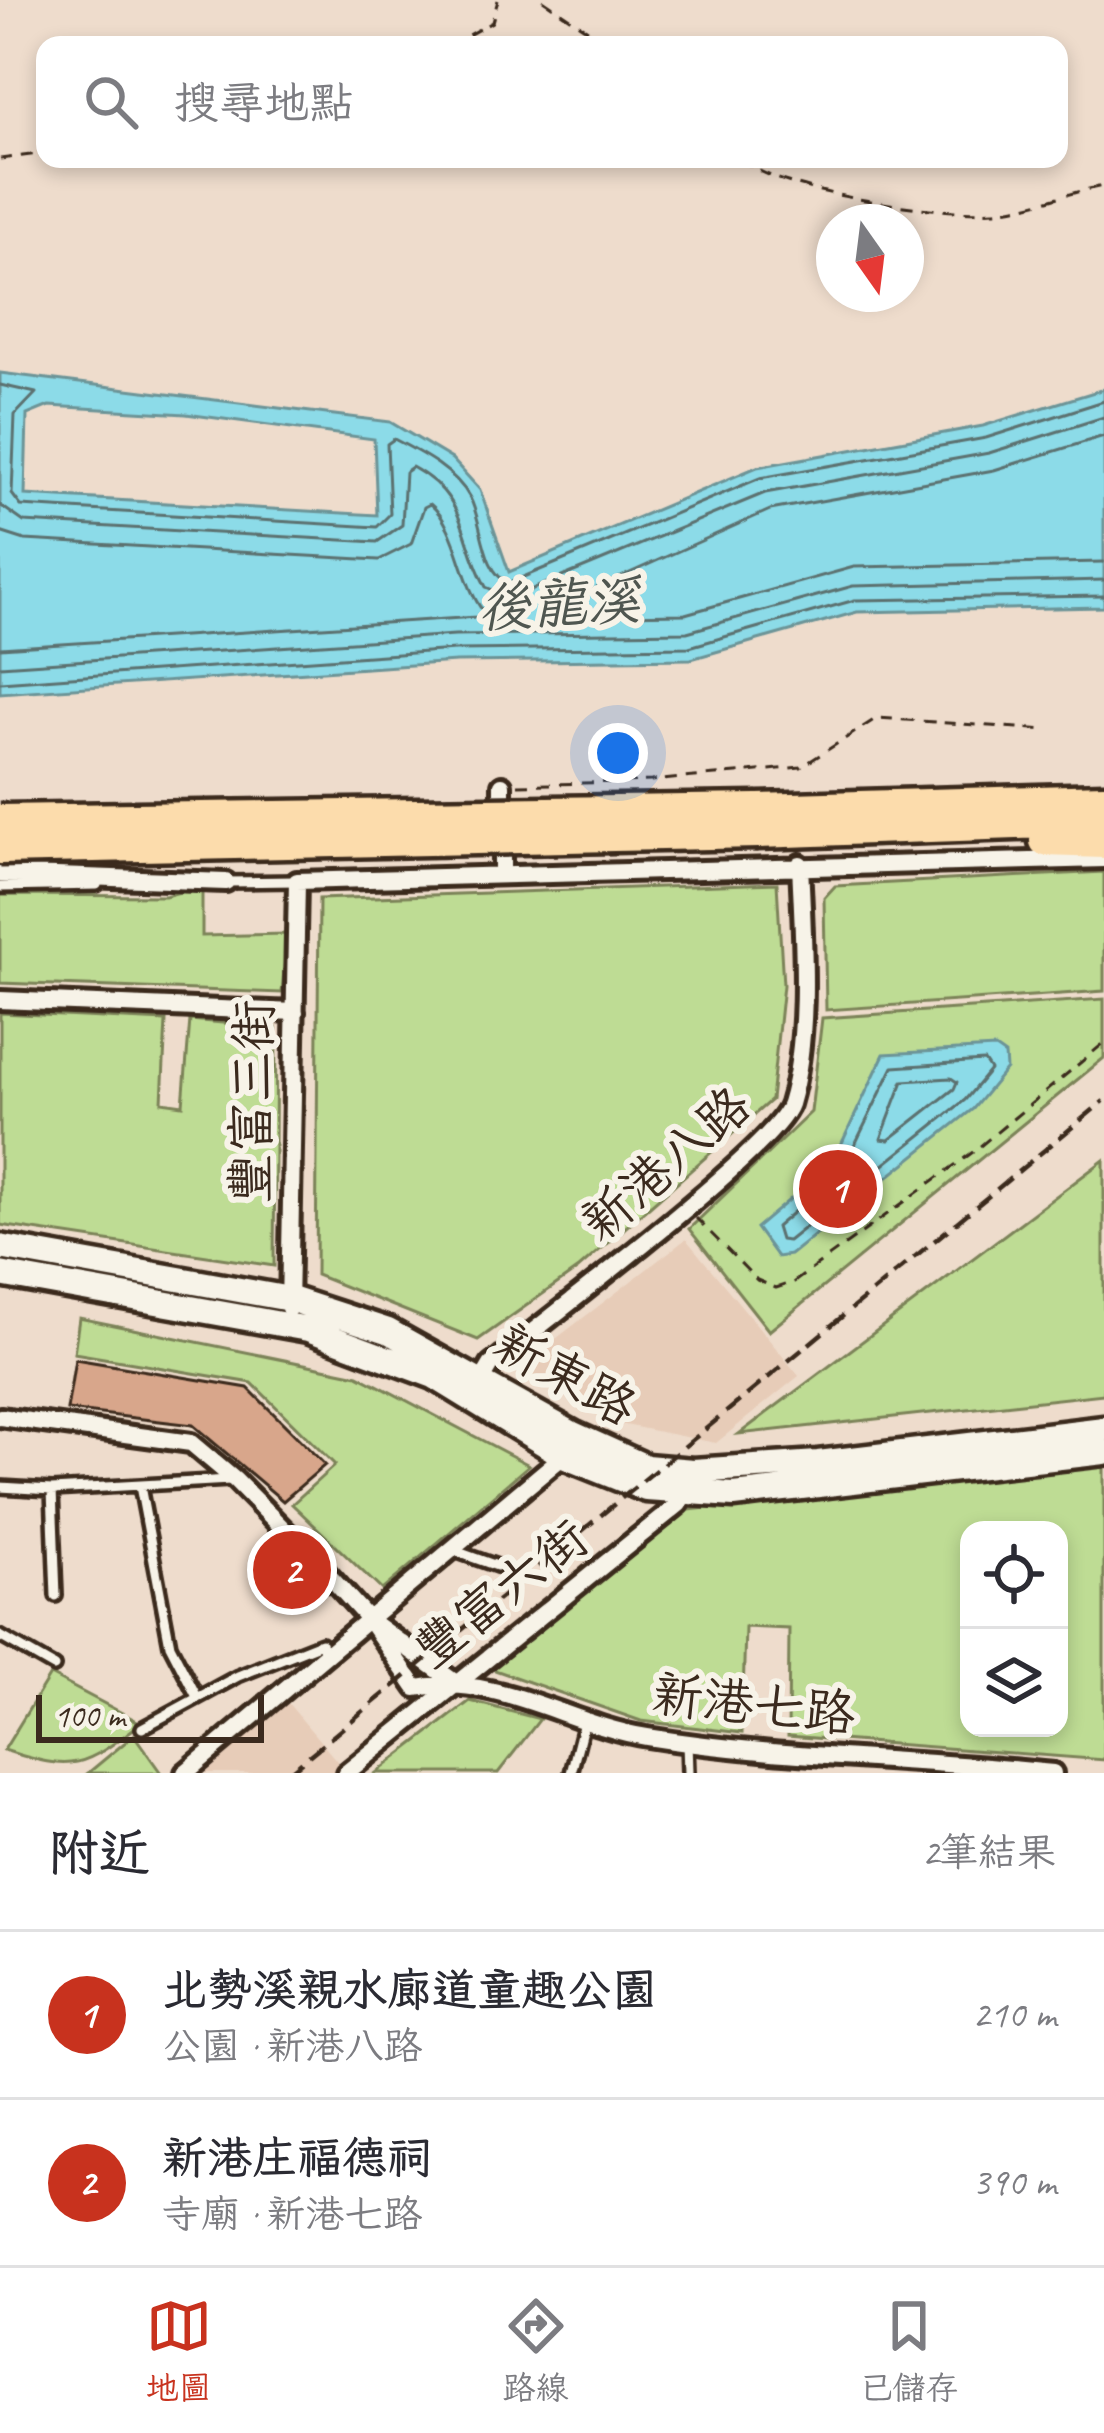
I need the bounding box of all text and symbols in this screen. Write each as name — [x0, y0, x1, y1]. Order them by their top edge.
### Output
search box — [36, 36, 1068, 168]
icon: search — [78, 69, 144, 135]
text: 搜尋地點 — [174, 75, 354, 132]
north arrow — [816, 204, 924, 312]
water label: 後龍溪 — [476, 566, 645, 642]
your location — [588, 723, 648, 783]
street label: 豐富三街 — [218, 999, 286, 1205]
street label: 新港八路 — [568, 1073, 764, 1255]
pin: 1 — [799, 1144, 877, 1234]
street label: 新東路 — [483, 1310, 648, 1440]
street label: 豐富六街 — [401, 1506, 601, 1682]
map controls — [960, 1521, 1068, 1737]
button: locate — [960, 1521, 1068, 1629]
pin: 2 — [253, 1525, 331, 1615]
button: layers — [960, 1629, 1068, 1737]
street label: 新港七路 — [649, 1662, 859, 1746]
scale bar — [36, 1689, 264, 1742]
text: 100 m — [54, 1695, 125, 1737]
text: 附近 — [48, 1821, 150, 1885]
text: 2筆結果 — [921, 1828, 1056, 1877]
text: 北勢溪親水廊道童趣公園 — [162, 1962, 657, 2019]
text: 1 — [78, 1990, 96, 2039]
text: 210 m — [972, 1990, 1056, 2039]
text: 公園 · 新港八路 — [162, 2022, 422, 2071]
text: 新港庄福德祠 — [162, 2130, 432, 2187]
text: 2 — [78, 2158, 96, 2207]
text: 390 m — [972, 2158, 1056, 2207]
text: 寺廟 · 新港七路 — [162, 2190, 422, 2239]
tab: 地圖 — [146, 2293, 212, 2409]
tab: 路線 — [503, 2293, 569, 2409]
tab: 已儲存 — [860, 2293, 959, 2409]

